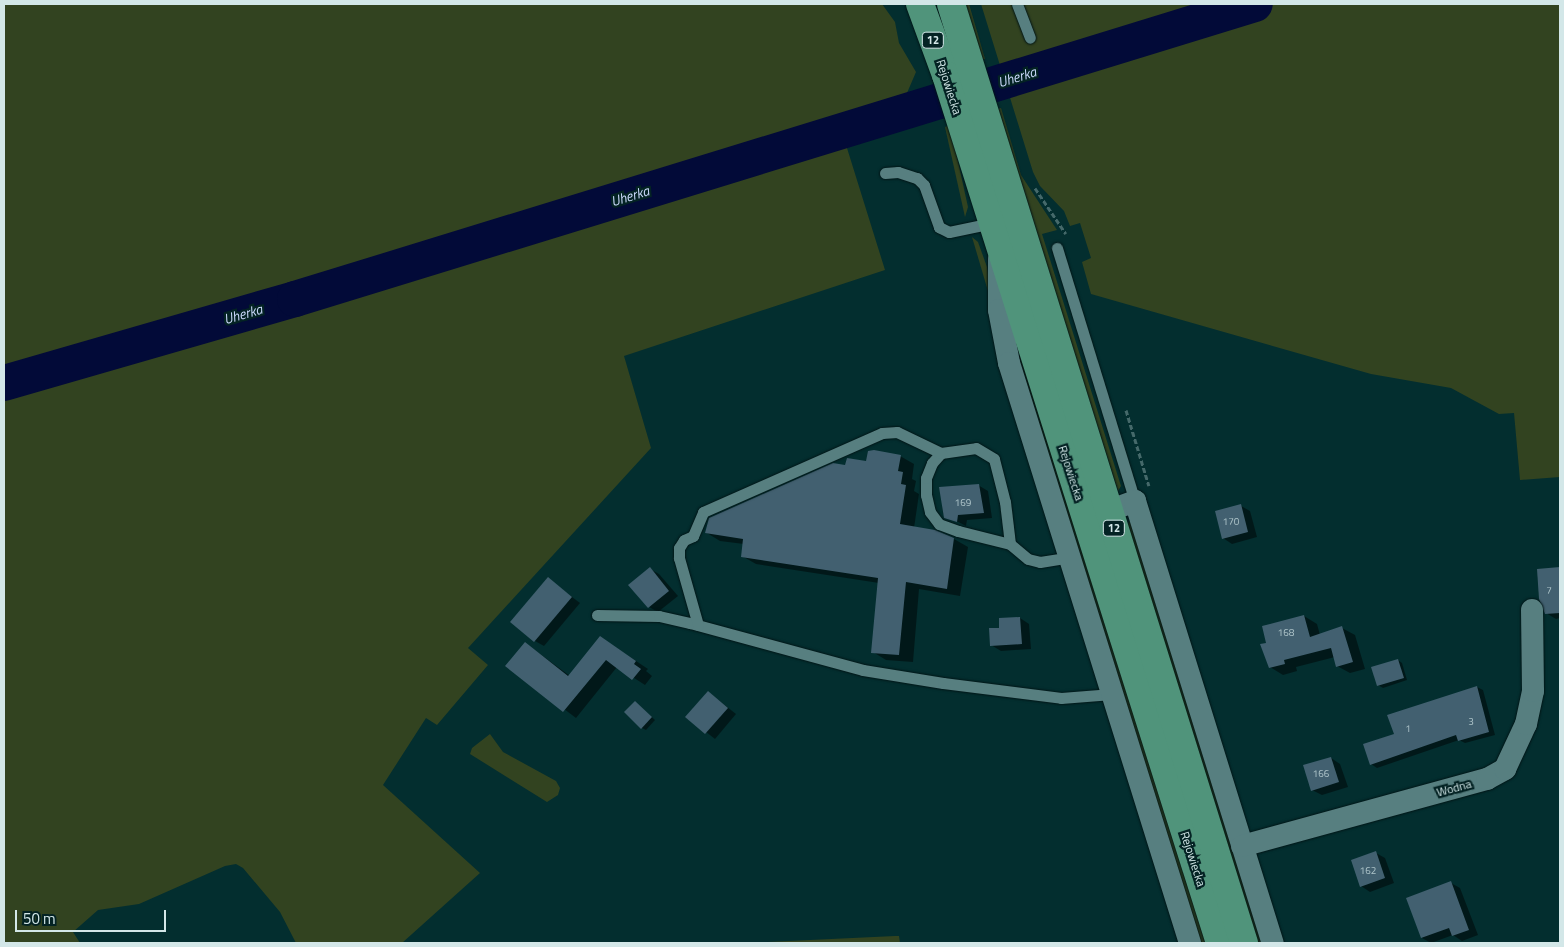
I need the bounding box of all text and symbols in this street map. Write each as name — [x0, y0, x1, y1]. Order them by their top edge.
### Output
road number: 12 — [922, 32, 944, 48]
street label: Rejowiecka — [933, 58, 965, 116]
water label: Uherka — [996, 63, 1038, 91]
water label: Uherka — [609, 182, 651, 210]
water label: Uherka — [222, 301, 264, 327]
street label: Rejowiecka — [1055, 444, 1087, 502]
house number: 169 — [955, 497, 971, 509]
house number: 170 — [1223, 516, 1239, 528]
road number: 12 — [1103, 520, 1125, 536]
house number: 7 — [1546, 585, 1552, 597]
house number: 168 — [1278, 627, 1294, 639]
house number: 3 — [1468, 716, 1474, 728]
house number: 1 — [1405, 723, 1411, 735]
house number: 166 — [1313, 768, 1329, 780]
street label: Wodna — [1435, 776, 1473, 800]
street label: Rejowiecka — [1177, 830, 1209, 888]
house number: 162 — [1360, 865, 1376, 877]
scale bar — [18, 900, 169, 932]
text: 50 m — [23, 907, 56, 930]

